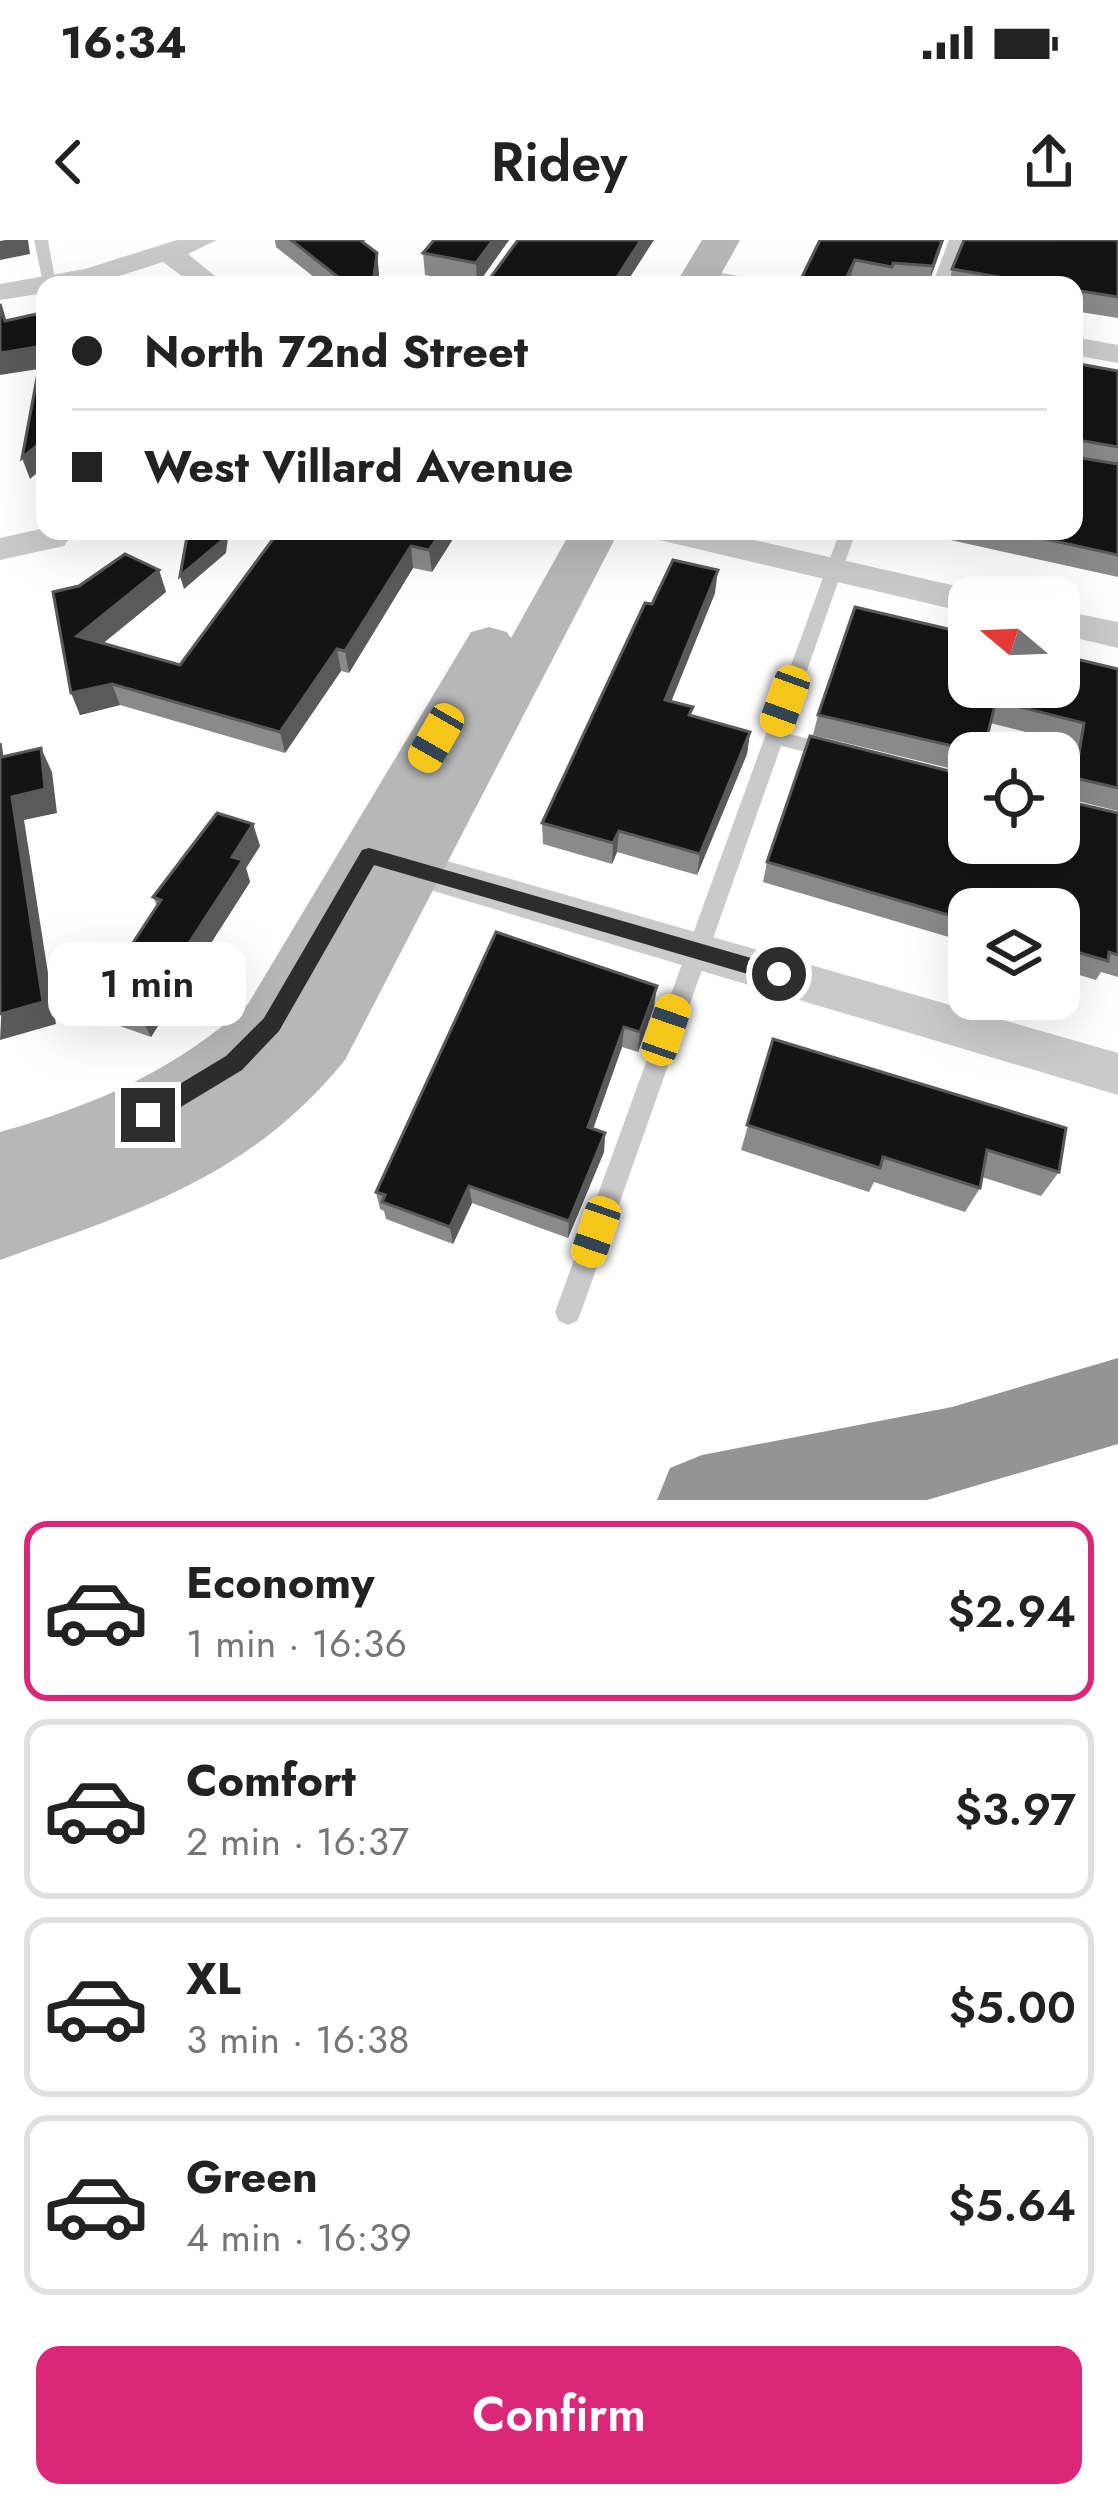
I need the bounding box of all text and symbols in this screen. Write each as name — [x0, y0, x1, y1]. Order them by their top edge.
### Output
text: 16:34 — [60, 10, 187, 75]
text: Ridey — [491, 123, 627, 201]
icon: back — [36, 129, 102, 195]
icon: share — [1016, 129, 1082, 195]
text: North 72nd Street — [144, 319, 528, 384]
text: West Villard Avenue — [144, 434, 573, 499]
north arrow — [948, 576, 1080, 708]
map controls — [948, 576, 1080, 1020]
car — [756, 661, 814, 741]
car — [402, 698, 470, 778]
button: locate — [948, 732, 1080, 864]
button: layers — [948, 888, 1080, 1020]
callout: 1 min — [49, 941, 247, 1025]
route start — [752, 947, 806, 1001]
text: 1 min — [100, 955, 194, 1012]
car — [637, 990, 695, 1070]
route end — [121, 1088, 175, 1142]
car — [567, 1192, 625, 1272]
text: Economy — [186, 1550, 374, 1615]
icon: car — [42, 1557, 150, 1665]
text: $2.94 — [948, 1579, 1076, 1644]
text: 1 min · 16:36 — [186, 1615, 407, 1672]
text: Comfort — [186, 1748, 356, 1813]
icon: car — [42, 1755, 150, 1863]
text: $3.97 — [955, 1777, 1076, 1842]
text: 2 min · 16:37 — [186, 1813, 409, 1870]
text: XL — [186, 1946, 241, 2011]
icon: car — [42, 1953, 150, 2061]
text: $5.00 — [949, 1975, 1076, 2040]
text: 3 min · 16:38 — [186, 2011, 409, 2068]
text: Green — [186, 2144, 318, 2209]
icon: car — [42, 2151, 150, 2259]
text: $5.64 — [948, 2173, 1076, 2238]
text: 4 min · 16:39 — [186, 2209, 412, 2266]
button: Confirm — [36, 2346, 1082, 2484]

